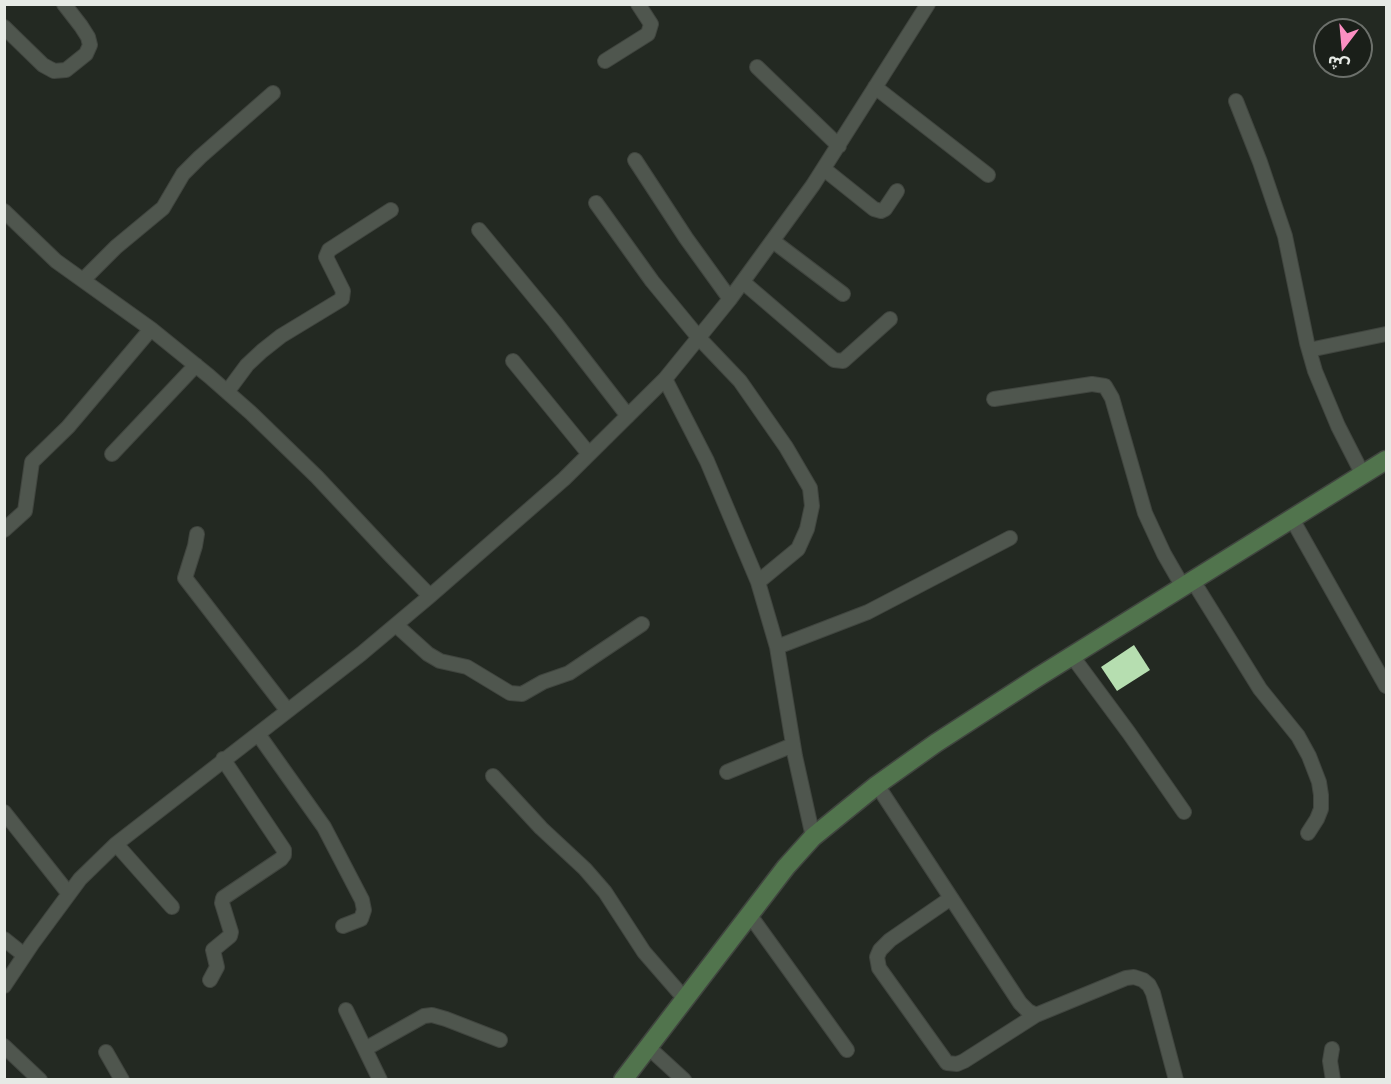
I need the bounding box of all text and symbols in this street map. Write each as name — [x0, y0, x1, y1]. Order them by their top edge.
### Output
north arrow — [1313, 18, 1373, 78]
text: ش — [1325, 52, 1352, 76]

